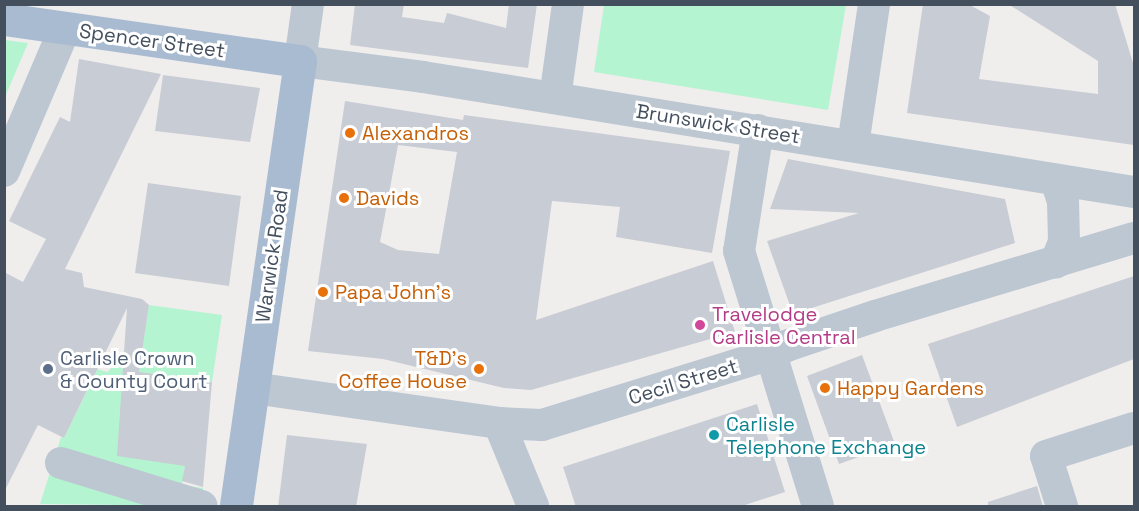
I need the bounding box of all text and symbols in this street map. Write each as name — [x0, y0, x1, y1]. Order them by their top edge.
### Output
street label: Spencer Street — [78, 19, 226, 63]
street label: Brunswick Street — [634, 99, 802, 149]
place label: Alexandros — [362, 121, 469, 145]
marker: Alexandros — [343, 126, 357, 140]
place label: Davids — [356, 186, 419, 210]
street label: Warwick Road — [251, 188, 293, 324]
marker: Davids — [337, 191, 351, 205]
place label: Papa John's — [335, 280, 451, 304]
marker: Papa John's — [316, 285, 330, 299]
place label: Travelodge Carlisle Central — [712, 302, 856, 349]
marker: Travelodge Carlisle Central — [693, 318, 707, 332]
place label: Carlisle Crown & County Court — [60, 346, 207, 393]
place label: T&D's Coffee House — [338, 346, 467, 393]
street label: Cecil Street — [626, 354, 740, 410]
marker: Carlisle Crown & County Court — [41, 362, 55, 376]
marker: T&D's Coffee House — [472, 362, 486, 376]
place label: Happy Gardens — [837, 376, 984, 400]
marker: Happy Gardens — [818, 381, 832, 395]
place label: Carlisle Telephone Exchange — [726, 412, 926, 459]
marker: Carlisle Telephone Exchange — [707, 428, 721, 442]

